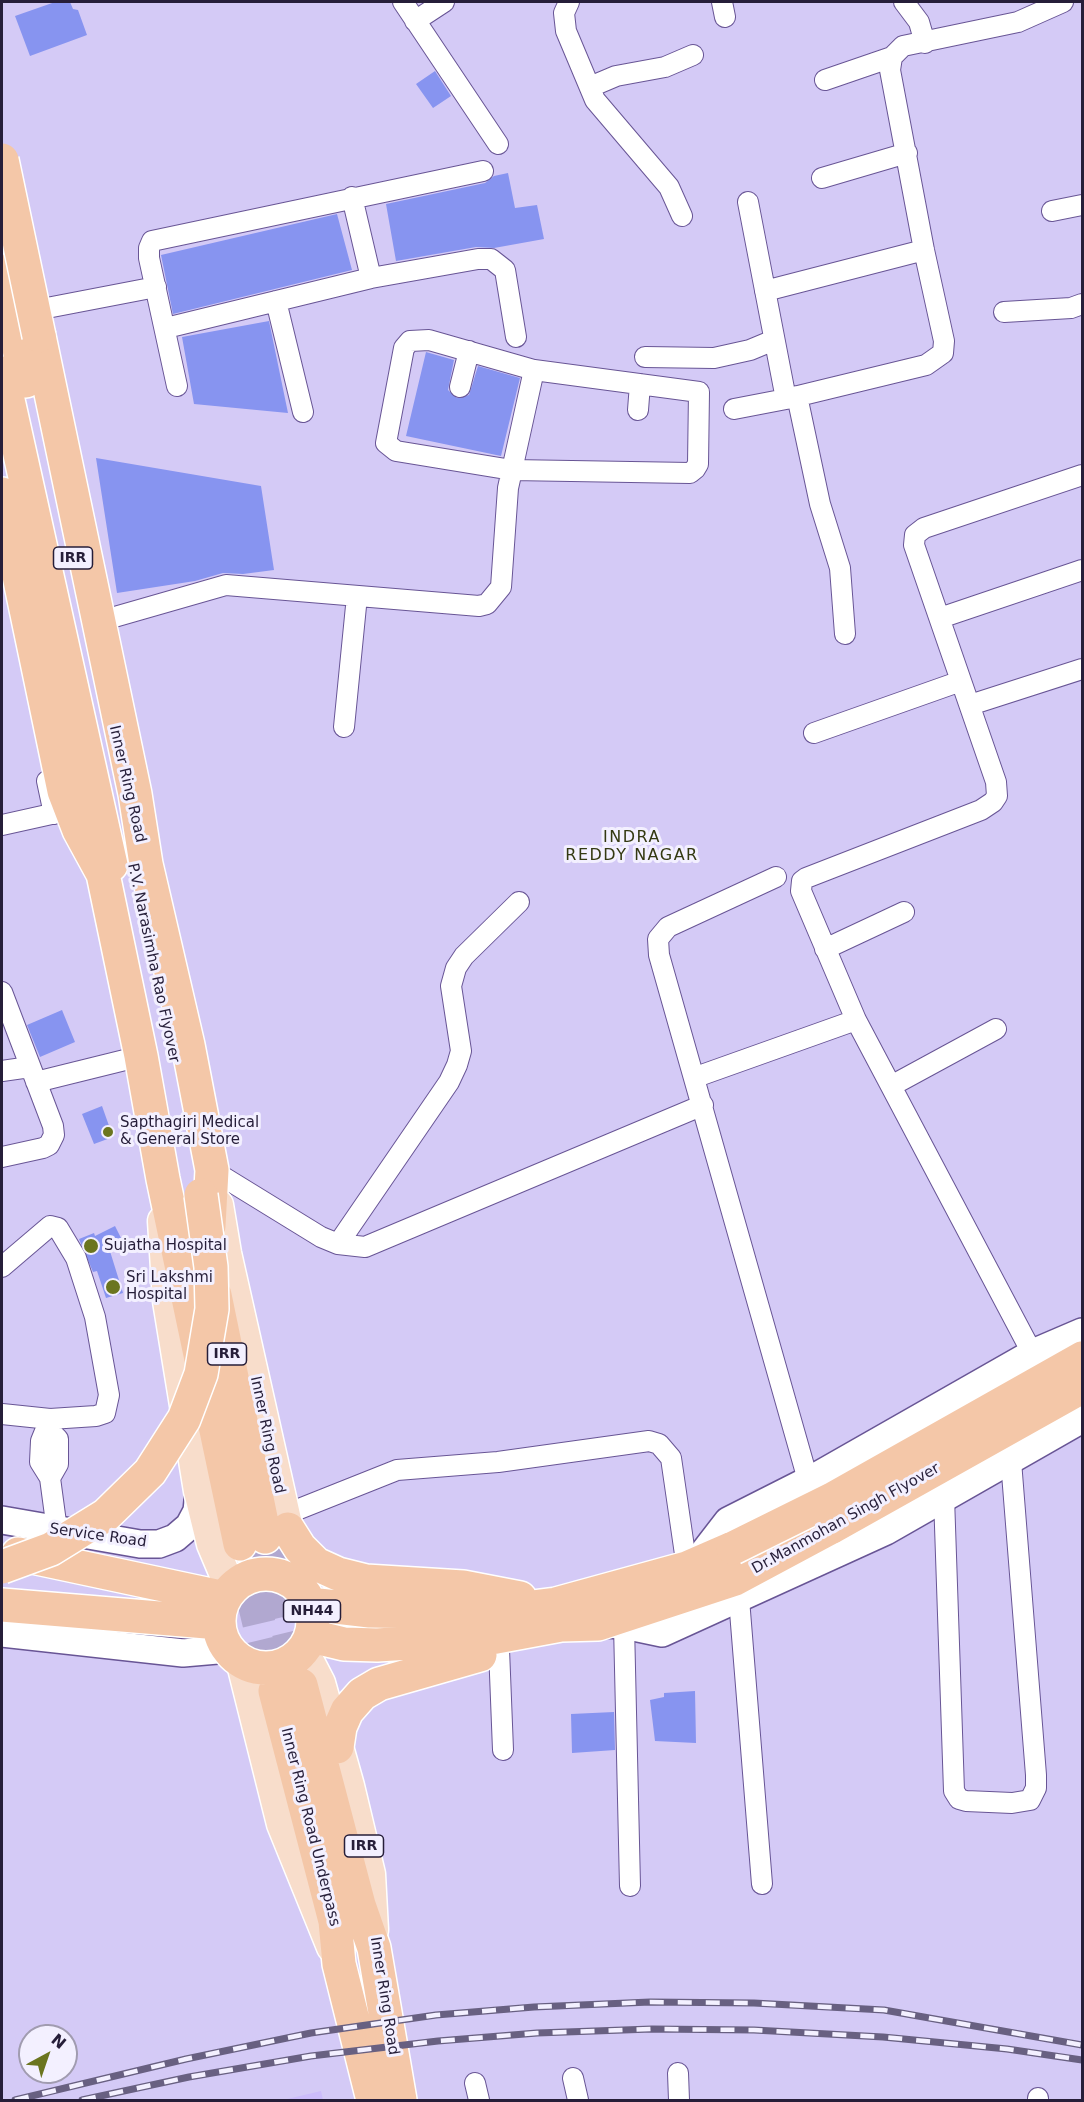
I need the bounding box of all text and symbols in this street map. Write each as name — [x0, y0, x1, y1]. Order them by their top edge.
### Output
road number: IRR — [54, 547, 92, 569]
street label: Inner Ring Road — [105, 724, 149, 844]
district label: INDRA REDDY NAGAR — [565, 828, 699, 866]
street label: P.V. Narasimha Rao Flyover — [123, 862, 183, 1064]
place label: Sapthagiri Medical & General Store — [120, 1114, 259, 1149]
marker: Sapthagiri Medical & General Store — [101, 1125, 115, 1139]
marker: Sujatha Hospital — [82, 1237, 100, 1255]
place label: Sujatha Hospital — [104, 1237, 227, 1255]
place label: Sri Lakshmi Hospital — [126, 1269, 213, 1304]
marker: Sri Lakshmi Hospital — [104, 1278, 122, 1296]
road number: IRR — [208, 1343, 246, 1365]
street label: Inner Ring Road — [246, 1375, 288, 1495]
street label: Dr.Manmohan Singh Flyover — [749, 1460, 943, 1578]
street label: Service Road — [48, 1520, 148, 1552]
road number: NH44 — [284, 1600, 340, 1622]
street label: Inner Ring Road Underpass — [277, 1726, 343, 1928]
road number: IRR — [344, 1835, 384, 1857]
street label: Inner Ring Road — [366, 1936, 402, 2056]
north arrow — [18, 2024, 78, 2084]
text: N — [47, 2030, 70, 2053]

